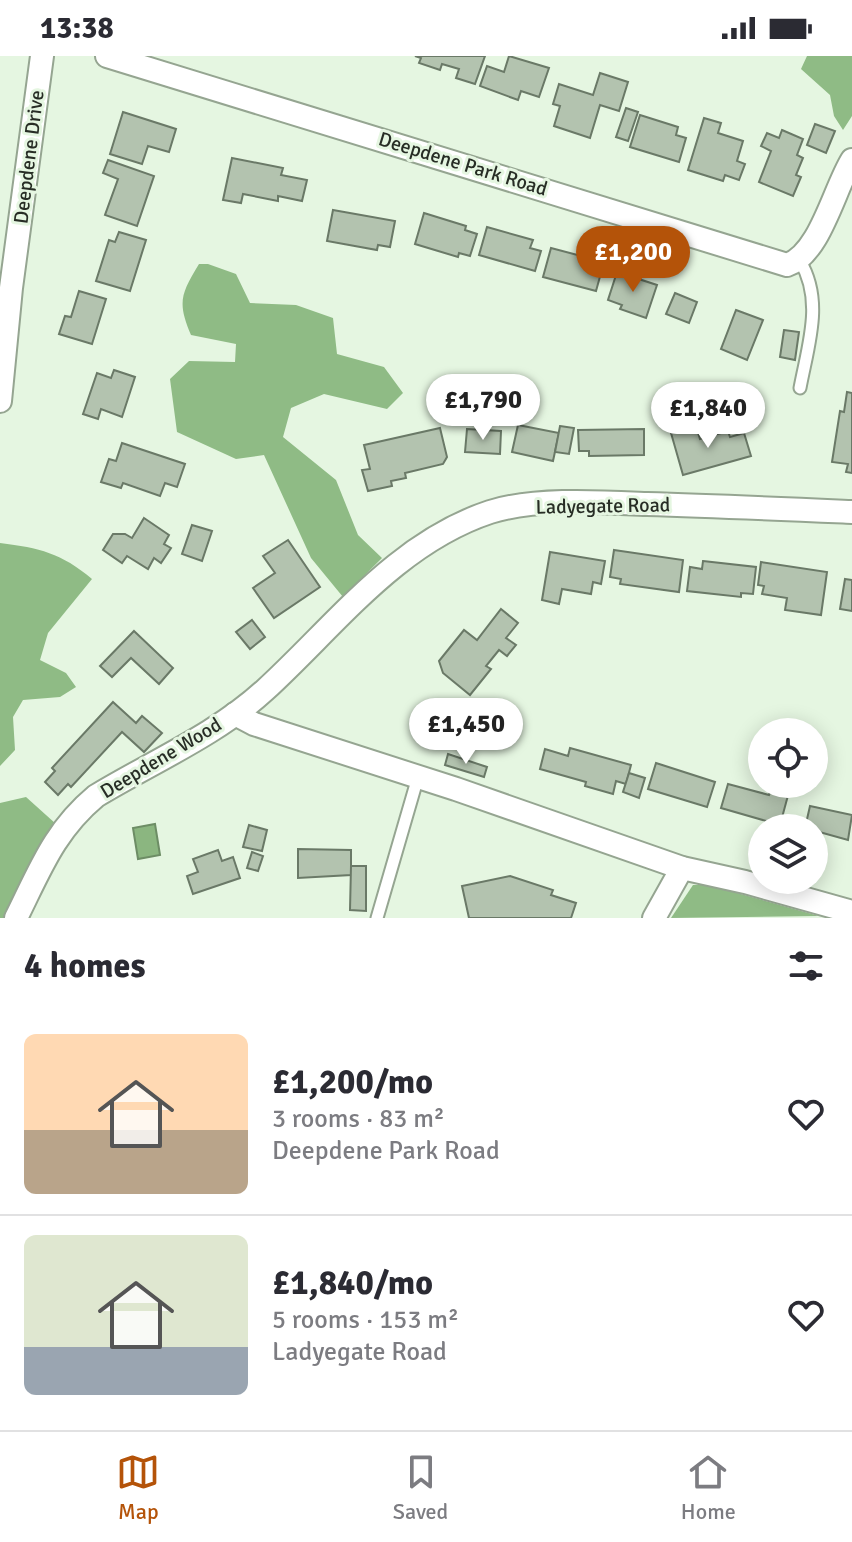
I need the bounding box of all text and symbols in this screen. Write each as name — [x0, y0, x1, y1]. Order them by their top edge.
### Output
text: 13:38 — [40, 10, 114, 47]
street label: Deepdene Drive — [8, 89, 50, 225]
street label: Deepdene Park Road — [376, 126, 550, 202]
pin: £1,200 — [568, 226, 698, 294]
text: £1,200 — [594, 236, 672, 268]
pin: £1,790 — [418, 374, 548, 442]
pin: £1,840 — [643, 382, 773, 450]
text: £1,790 — [444, 384, 522, 416]
text: £1,840 — [669, 392, 747, 424]
street label: Ladyegate Road — [536, 492, 670, 520]
pin: £1,450 — [401, 698, 531, 766]
text: £1,450 — [427, 708, 505, 740]
street label: Deepdene Wood — [96, 712, 226, 804]
map controls — [748, 718, 828, 894]
button: locate — [748, 718, 828, 798]
button: layers — [748, 814, 828, 894]
icon: filters — [784, 944, 828, 988]
text: 4 homes — [24, 945, 145, 987]
text: £1,200/mo — [272, 1061, 433, 1103]
icon: home — [88, 1066, 184, 1162]
icon: heart — [784, 1092, 828, 1136]
text: 3 rooms · 83 m² — [272, 1103, 445, 1135]
text: Deepdene Park Road — [272, 1135, 500, 1167]
text: £1,840/mo — [272, 1262, 433, 1304]
icon: home — [88, 1267, 184, 1363]
icon: heart — [784, 1293, 828, 1337]
text: 5 rooms · 153 m² — [272, 1304, 459, 1336]
text: Ladyegate Road — [272, 1336, 447, 1368]
tab: Map — [116, 1450, 160, 1525]
tab: Saved — [393, 1450, 448, 1525]
tab: Home — [681, 1450, 736, 1525]

